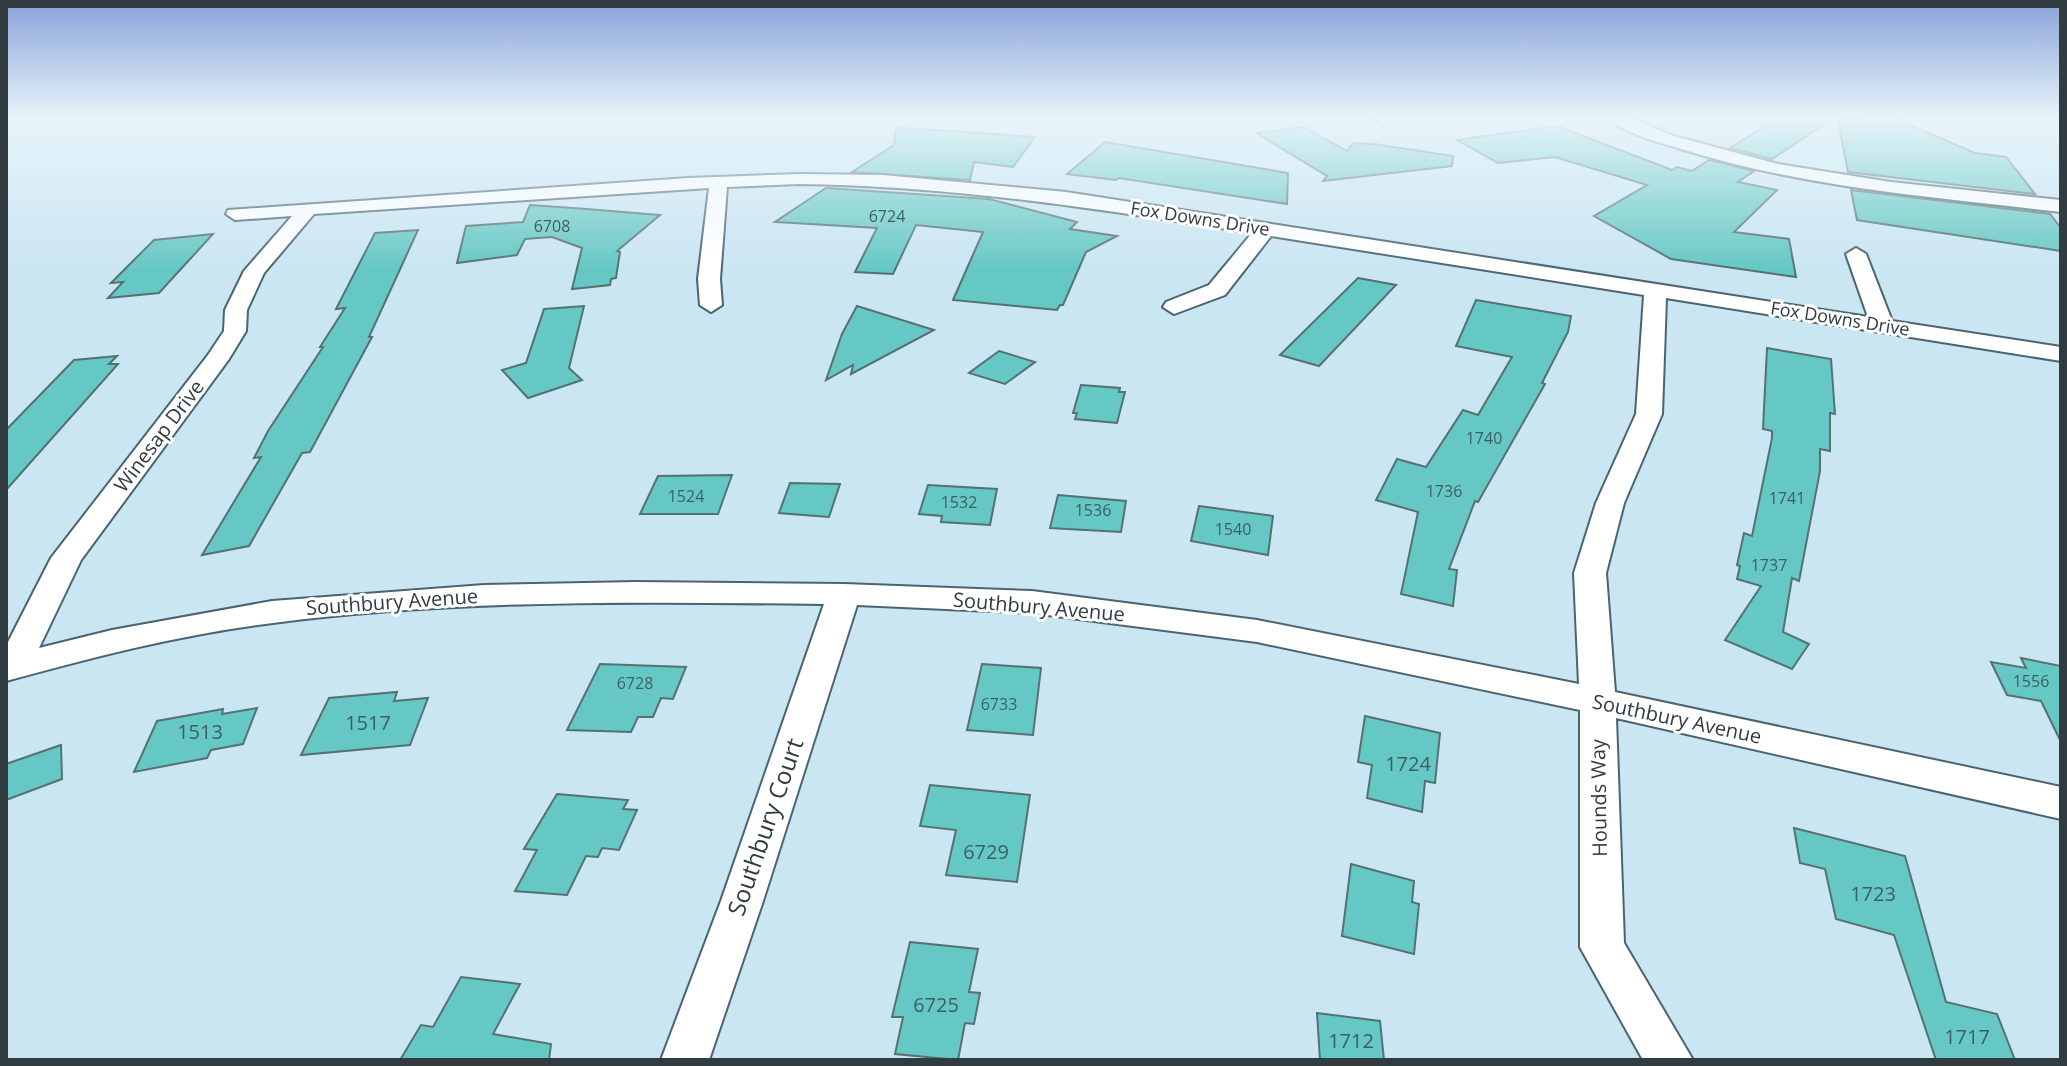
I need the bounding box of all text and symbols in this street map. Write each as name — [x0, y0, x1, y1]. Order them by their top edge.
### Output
street label: Fox Downs Drive — [1129, 195, 1271, 241]
house number: 6724 — [869, 205, 905, 227]
house number: 6708 — [534, 215, 570, 237]
street label: Fox Downs Drive — [1769, 295, 1911, 341]
street label: Winesap Drive — [107, 374, 210, 497]
house number: 1740 — [1466, 427, 1502, 449]
house number: 1736 — [1426, 480, 1462, 502]
house number: 1524 — [668, 485, 704, 507]
house number: 1741 — [1769, 487, 1805, 509]
house number: 1532 — [941, 491, 977, 513]
house number: 1536 — [1075, 499, 1111, 521]
house number: 1540 — [1215, 518, 1251, 540]
house number: 1737 — [1751, 554, 1787, 576]
street label: Southbury Avenue — [305, 582, 479, 621]
street label: Southbury Avenue — [952, 586, 1126, 627]
house number: 1556 — [2013, 670, 2049, 692]
house number: 6728 — [617, 672, 653, 694]
street label: Southbury Avenue — [1590, 687, 1764, 750]
house number: 6733 — [981, 693, 1017, 715]
house number: 1517 — [345, 709, 391, 736]
house number: 1513 — [177, 718, 223, 745]
street label: Southbury Court — [719, 733, 810, 920]
street label: Hounds Way — [1584, 738, 1613, 857]
house number: 1724 — [1385, 750, 1431, 777]
house number: 6729 — [963, 838, 1009, 865]
house number: 1723 — [1850, 880, 1896, 907]
house number: 6725 — [913, 991, 959, 1018]
house number: 1717 — [1944, 1023, 1990, 1050]
house number: 1712 — [1328, 1027, 1374, 1054]

